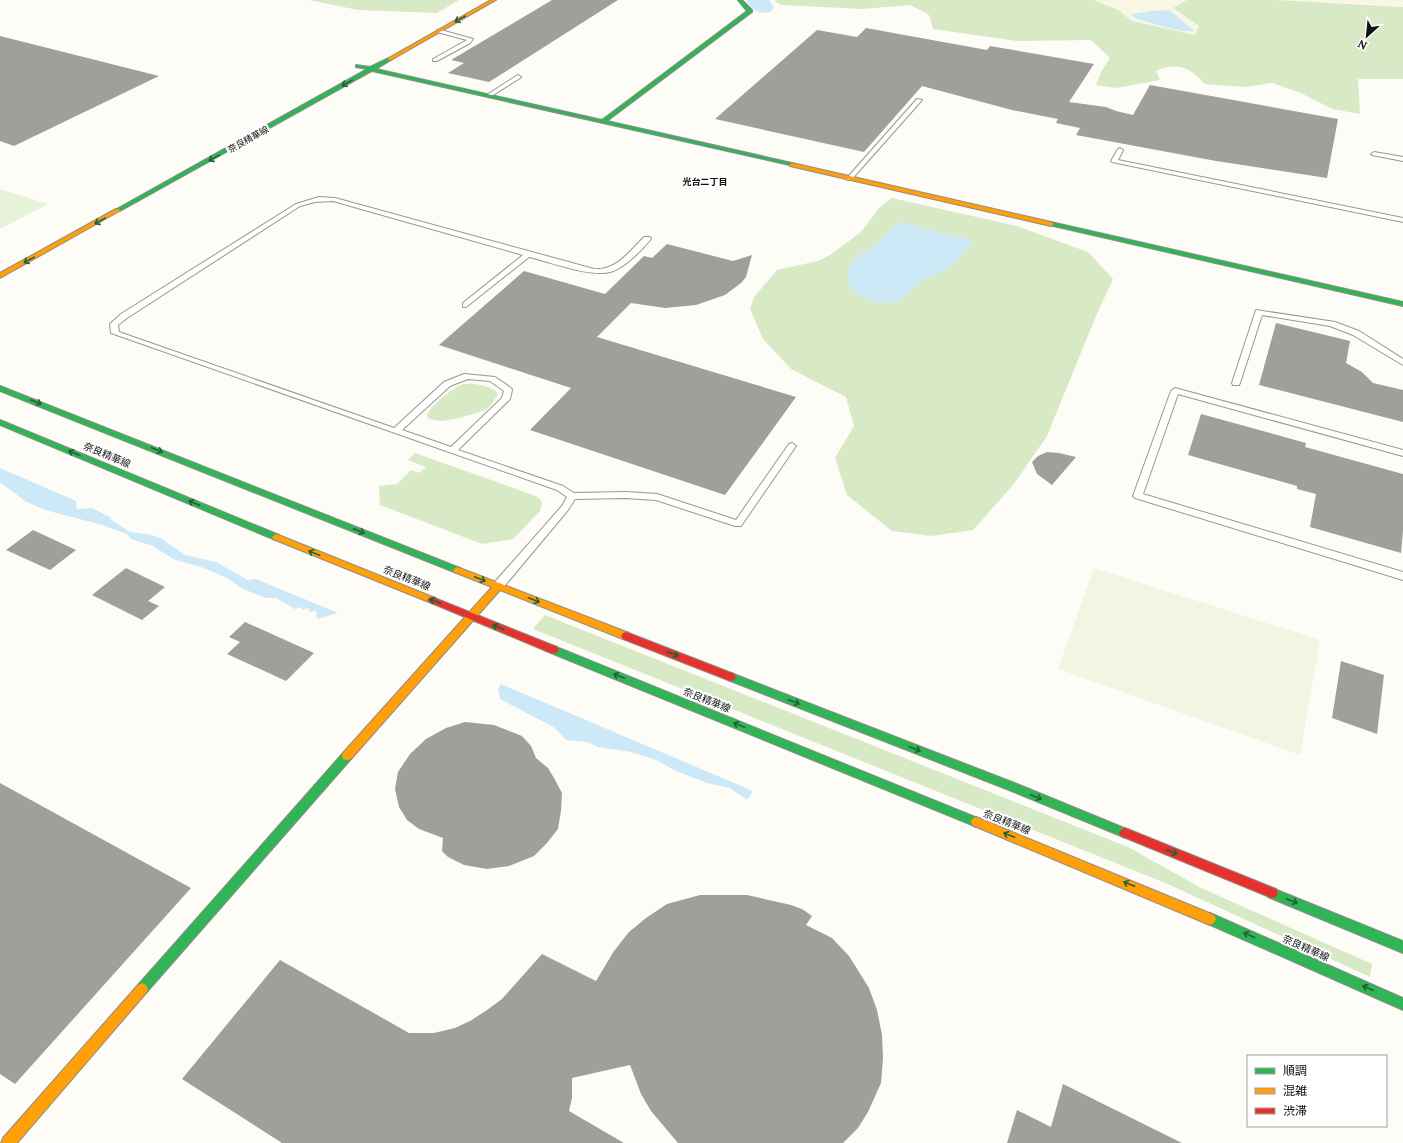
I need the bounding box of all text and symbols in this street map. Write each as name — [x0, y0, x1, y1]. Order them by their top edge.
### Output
one-way arrow — [454, 16, 466, 24]
north arrow — [1347, 16, 1387, 56]
text: N — [1355, 37, 1369, 53]
one-way arrow — [341, 80, 353, 88]
street label: 奈良精華線 — [226, 123, 271, 155]
one-way arrow — [208, 155, 220, 162]
district label: 光台二丁目 — [682, 176, 728, 187]
one-way arrow — [94, 218, 106, 225]
one-way arrow — [23, 257, 35, 265]
one-way arrow — [30, 399, 42, 406]
street label: 奈良精華線 — [81, 439, 133, 471]
one-way arrow — [151, 447, 163, 455]
one-way arrow — [68, 449, 80, 456]
one-way arrow — [188, 499, 200, 506]
one-way arrow — [353, 527, 365, 535]
one-way arrow — [308, 548, 320, 556]
street label: 奈良精華線 — [381, 563, 433, 593]
one-way arrow — [474, 575, 486, 583]
one-way arrow — [429, 597, 441, 604]
one-way arrow — [528, 597, 540, 604]
one-way arrow — [493, 623, 505, 630]
one-way arrow — [666, 651, 678, 659]
one-way arrow — [613, 672, 625, 679]
street label: 奈良精華線 — [681, 685, 733, 715]
one-way arrow — [787, 698, 799, 706]
one-way arrow — [734, 720, 746, 728]
one-way arrow — [908, 745, 920, 753]
one-way arrow — [1029, 793, 1041, 801]
street label: 奈良精華線 — [981, 807, 1033, 837]
one-way arrow — [1003, 831, 1015, 838]
one-way arrow — [1165, 849, 1177, 857]
one-way arrow — [1124, 880, 1136, 887]
one-way arrow — [1286, 898, 1298, 906]
one-way arrow — [1243, 931, 1255, 939]
street label: 奈良精華線 — [1281, 932, 1331, 964]
one-way arrow — [1362, 983, 1374, 991]
legend — [1247, 1055, 1387, 1127]
text: 順調 — [1283, 1063, 1307, 1078]
text: 混雑 — [1283, 1083, 1307, 1098]
text: 渋滞 — [1283, 1103, 1307, 1118]

